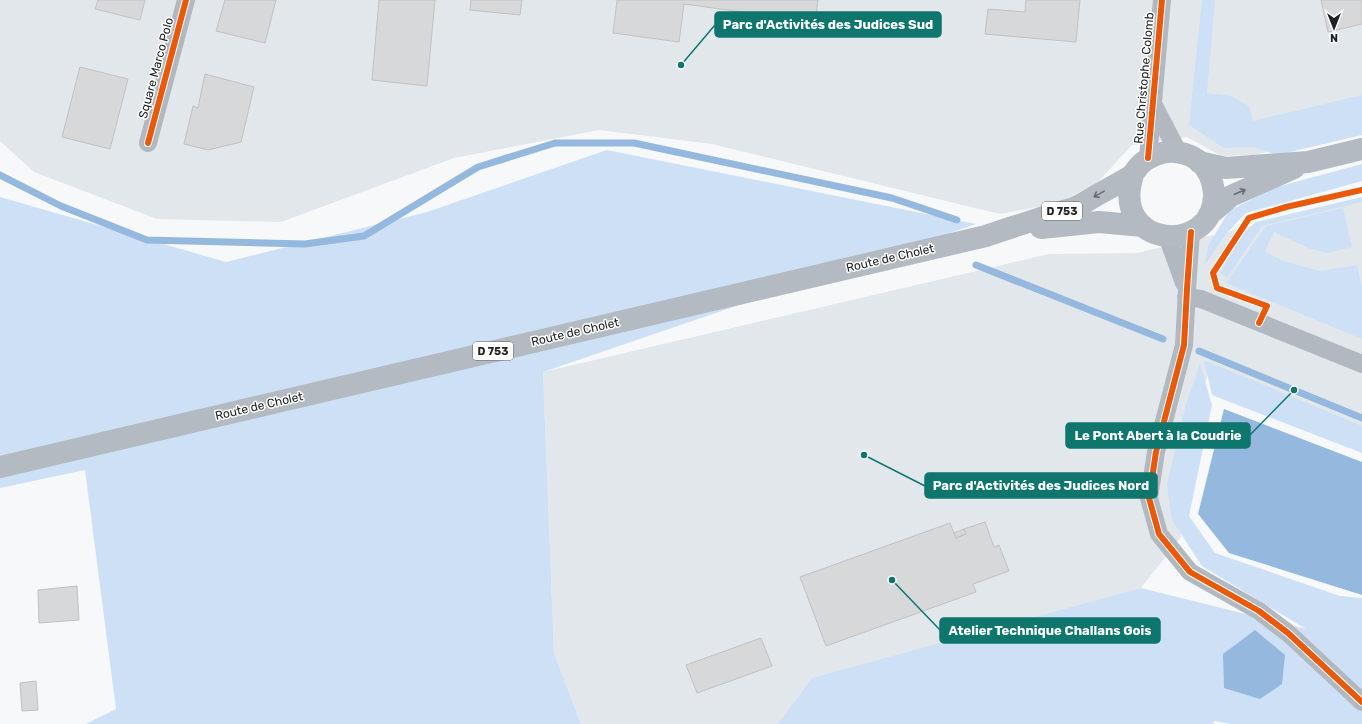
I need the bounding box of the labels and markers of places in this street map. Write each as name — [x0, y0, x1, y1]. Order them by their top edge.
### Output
callout: Parc d'Activités des Judices Sud — [715, 12, 941, 37]
callout: Le Pont Abert à la Coudrie — [1066, 423, 1250, 448]
callout: Parc d'Activités des Judices Nord — [925, 473, 1157, 498]
callout: Atelier Technique Challans Gois — [940, 618, 1160, 643]

